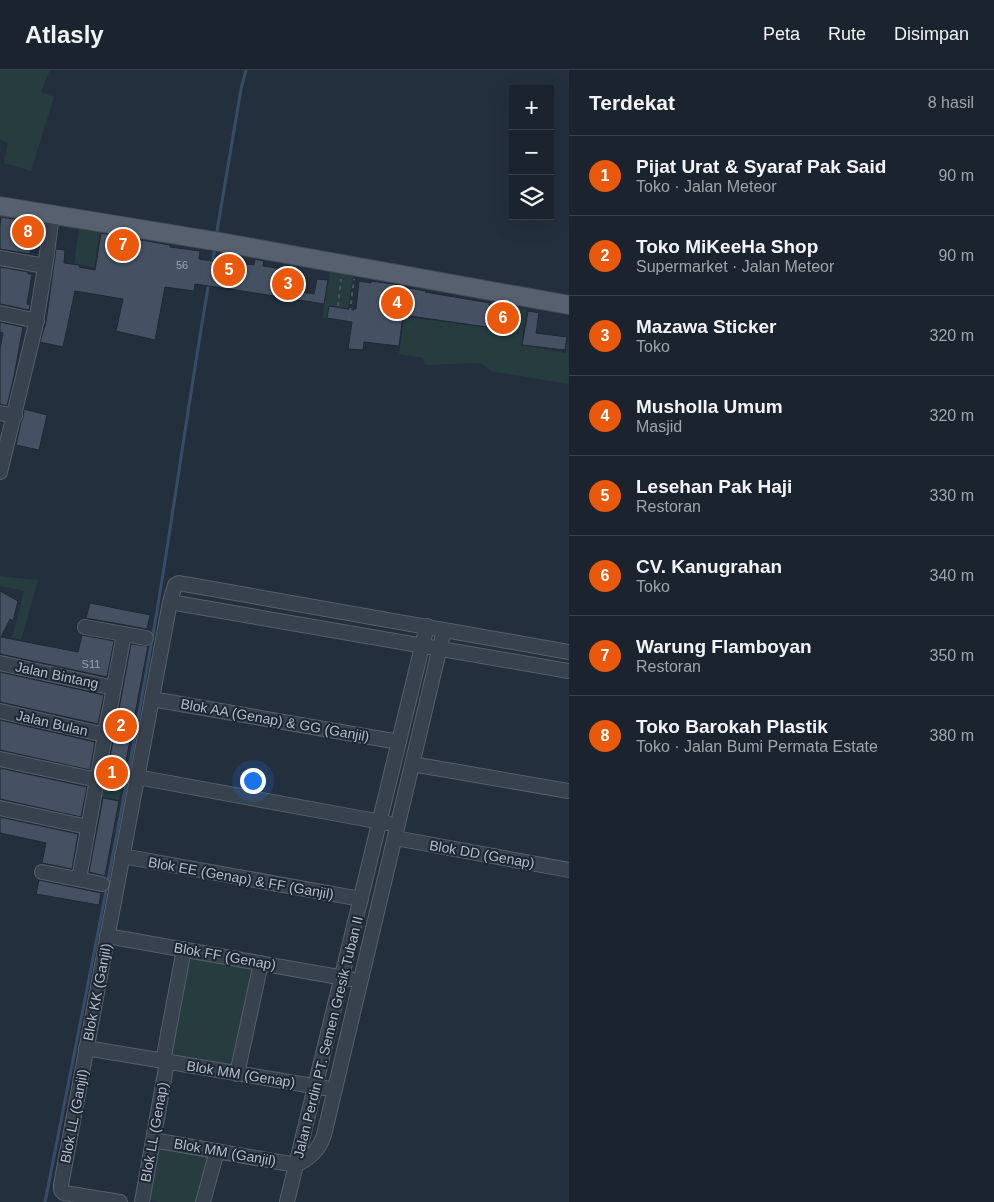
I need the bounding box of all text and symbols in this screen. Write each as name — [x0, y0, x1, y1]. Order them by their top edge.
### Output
text: Atlasly — [25, 21, 104, 48]
text: Peta — [763, 24, 800, 44]
text: Rute — [828, 24, 866, 44]
text: Disimpan — [894, 24, 969, 44]
map controls — [509, 85, 554, 220]
button: + — [509, 85, 554, 130]
text: Terdekat — [589, 91, 675, 114]
text: 8 hasil — [928, 94, 974, 111]
button: − — [509, 130, 554, 175]
text: Pijat Urat & Syaraf Pak Said — [636, 156, 886, 177]
text: 1 — [601, 167, 609, 184]
text: 90 m — [938, 167, 974, 184]
button: layers — [509, 175, 554, 220]
text: Toko · Jalan Meteor — [636, 178, 777, 195]
pin: 8 — [12, 213, 44, 251]
pin: 7 — [107, 226, 139, 264]
text: Toko MiKeeHa Shop — [636, 236, 818, 257]
text: 2 — [601, 247, 609, 264]
text: 90 m — [938, 247, 974, 264]
pin: 5 — [213, 251, 245, 289]
text: Supermarket · Jalan Meteor — [636, 258, 834, 275]
house number: 56 — [176, 259, 188, 271]
pin: 3 — [272, 265, 304, 303]
pin: 4 — [381, 284, 413, 322]
pin: 6 — [487, 299, 519, 337]
text: Mazawa Sticker — [636, 316, 776, 337]
text: 3 — [601, 327, 609, 344]
text: 320 m — [930, 327, 974, 344]
text: Toko — [636, 338, 670, 355]
text: Musholla Umum — [636, 396, 783, 417]
text: 4 — [601, 407, 609, 424]
text: 320 m — [930, 407, 974, 424]
text: Masjid — [636, 418, 682, 435]
text: Lesehan Pak Haji — [636, 476, 792, 497]
text: 5 — [601, 487, 609, 504]
text: 330 m — [930, 487, 974, 504]
text: Restoran — [636, 498, 701, 515]
text: CV. Kanugrahan — [636, 556, 782, 577]
text: 6 — [601, 567, 609, 584]
text: 340 m — [930, 567, 974, 584]
text: Toko — [636, 578, 670, 595]
text: Warung Flamboyan — [636, 636, 812, 657]
text: 7 — [601, 647, 609, 664]
text: 350 m — [930, 647, 974, 664]
street label: Jalan Bintang — [14, 658, 100, 692]
house number: S11 — [82, 658, 100, 670]
text: Restoran — [636, 658, 701, 675]
street label: Blok AA (Genap) & GG (Ganjil) — [179, 696, 371, 744]
street label: Jalan Bulan — [15, 707, 89, 739]
pin: 2 — [105, 707, 137, 745]
text: Toko Barokah Plastik — [636, 716, 828, 737]
text: 8 — [601, 727, 609, 744]
text: 380 m — [930, 727, 974, 744]
text: Toko · Jalan Bumi Permata Estate — [636, 738, 878, 755]
pin: 1 — [96, 754, 128, 792]
your location — [240, 768, 266, 794]
street label: Blok DD (Genap) — [428, 837, 536, 871]
street label: Blok EE (Genap) & FF (Ganjil) — [147, 854, 335, 902]
street label: Jalan Perdin PT. Semen Gresik Tuban II — [290, 914, 366, 1160]
street label: Blok FF (Genap) — [173, 939, 277, 973]
street label: Blok KK (Ganjil) — [80, 942, 114, 1042]
street label: Blok MM (Genap) — [186, 1058, 296, 1090]
street label: Blok LL (Ganjil) — [57, 1068, 91, 1164]
street label: Blok LL (Genap) — [137, 1081, 171, 1183]
street label: Blok MM (Ganjil) — [173, 1135, 277, 1169]

